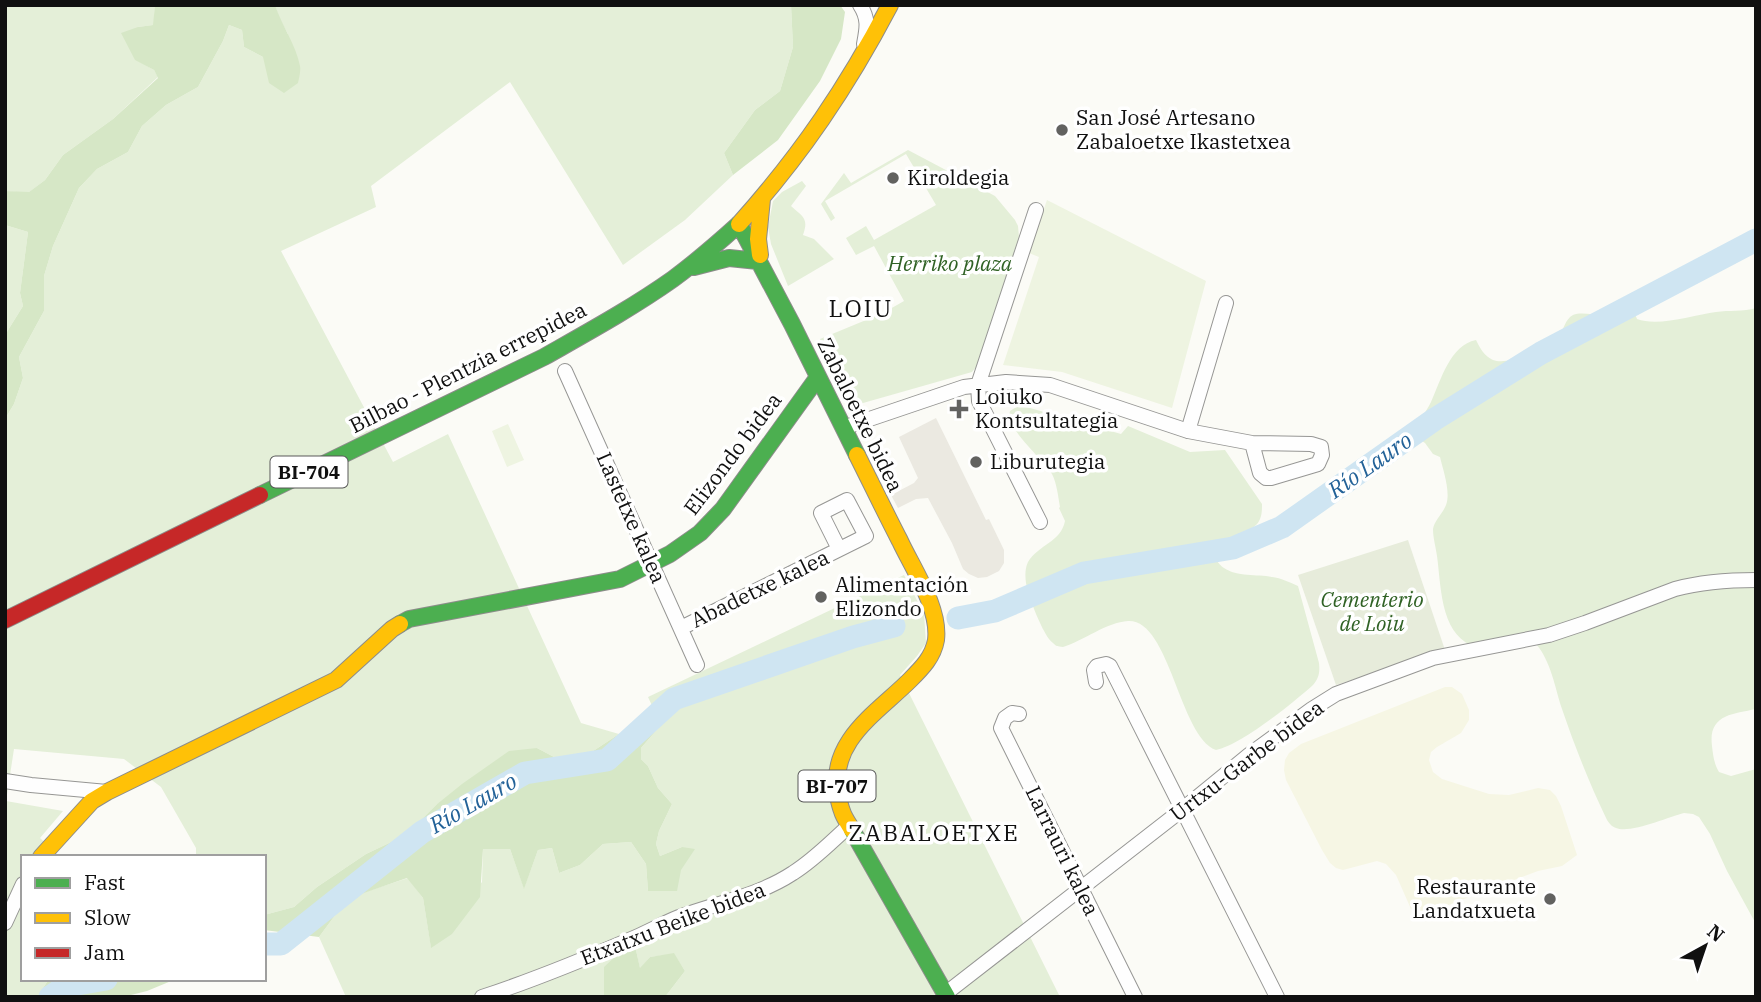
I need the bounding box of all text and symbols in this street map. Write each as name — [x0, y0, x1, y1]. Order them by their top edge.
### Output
place label: San José Artesano Zabaloetxe Ikastetxea — [1076, 103, 1291, 155]
marker: San José Artesano Zabaloetxe Ikastetxea — [1054, 122, 1070, 138]
place label: Kiroldegia — [907, 163, 1009, 191]
marker: Kiroldegia — [885, 170, 901, 186]
park label: Herriko plaza — [887, 249, 1013, 277]
district label: LOIU — [828, 292, 894, 324]
street label: Bilbao - Plentzia errepidea — [344, 295, 591, 439]
street label: Zabaloetxe bidea — [811, 333, 910, 496]
place label: Loiuko Kontsultategia — [975, 382, 1118, 434]
street label: Elizondo bidea — [677, 386, 787, 520]
marker: Loiuko Kontsultategia — [949, 399, 969, 419]
water label: Río Lauro — [1320, 424, 1418, 505]
place label: Liburutegia — [990, 447, 1106, 475]
street label: Lastetxe kalea — [591, 448, 673, 588]
marker: Liburutegia — [968, 454, 984, 470]
road number: BI-704 — [270, 457, 348, 488]
street label: Abadetxe kalea — [686, 543, 833, 634]
place label: Alimentación Elizondo — [835, 570, 968, 622]
park label: Cementerio de Loiu — [1320, 585, 1424, 637]
marker: Alimentación Elizondo — [813, 589, 829, 605]
street label: Urtxu-Garbe bidea — [1164, 693, 1329, 827]
water label: Río Lauro — [422, 765, 522, 840]
road number: BI-707 — [798, 771, 876, 802]
street label: Larrauri kalea — [1019, 781, 1106, 920]
district label: ZABALOETXE — [848, 817, 1020, 847]
legend — [21, 855, 266, 981]
text: Fast — [84, 868, 125, 896]
place label: Restaurante Landatxueta — [1412, 872, 1536, 924]
street label: Etxatxu Beike bidea — [576, 875, 769, 971]
marker: Restaurante Landatxueta — [1542, 891, 1558, 907]
text: Slow — [84, 903, 131, 931]
north arrow — [1670, 911, 1740, 981]
text: N — [1702, 919, 1729, 947]
text: Jam — [84, 938, 125, 966]

